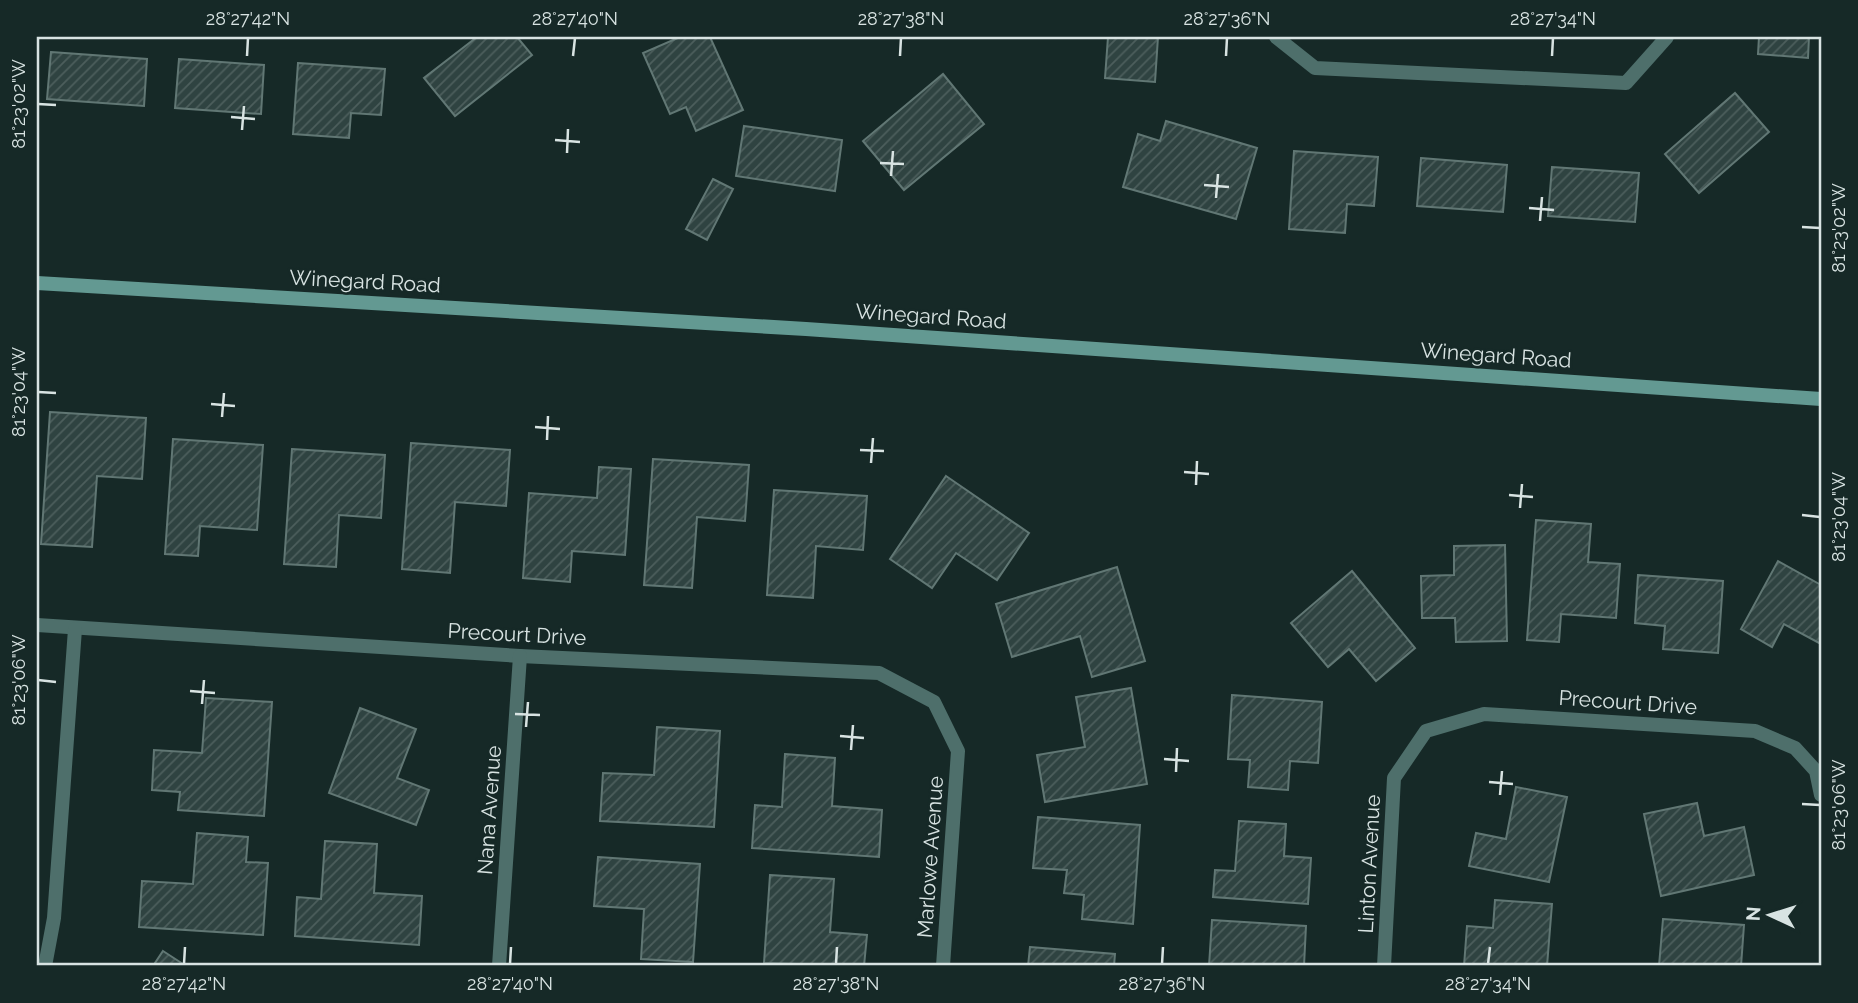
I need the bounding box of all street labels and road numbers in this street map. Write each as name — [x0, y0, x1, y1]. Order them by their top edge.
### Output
street label: Winegard Road — [289, 265, 441, 297]
street label: Winegard Road — [855, 298, 1007, 334]
street label: Winegard Road — [1420, 337, 1572, 373]
street label: Precourt Drive — [447, 618, 587, 650]
street label: Precourt Drive — [1558, 685, 1698, 719]
street label: Nana Avenue — [472, 744, 506, 876]
street label: Marlowe Avenue — [912, 775, 948, 939]
street label: Linton Avenue — [1353, 794, 1385, 934]

